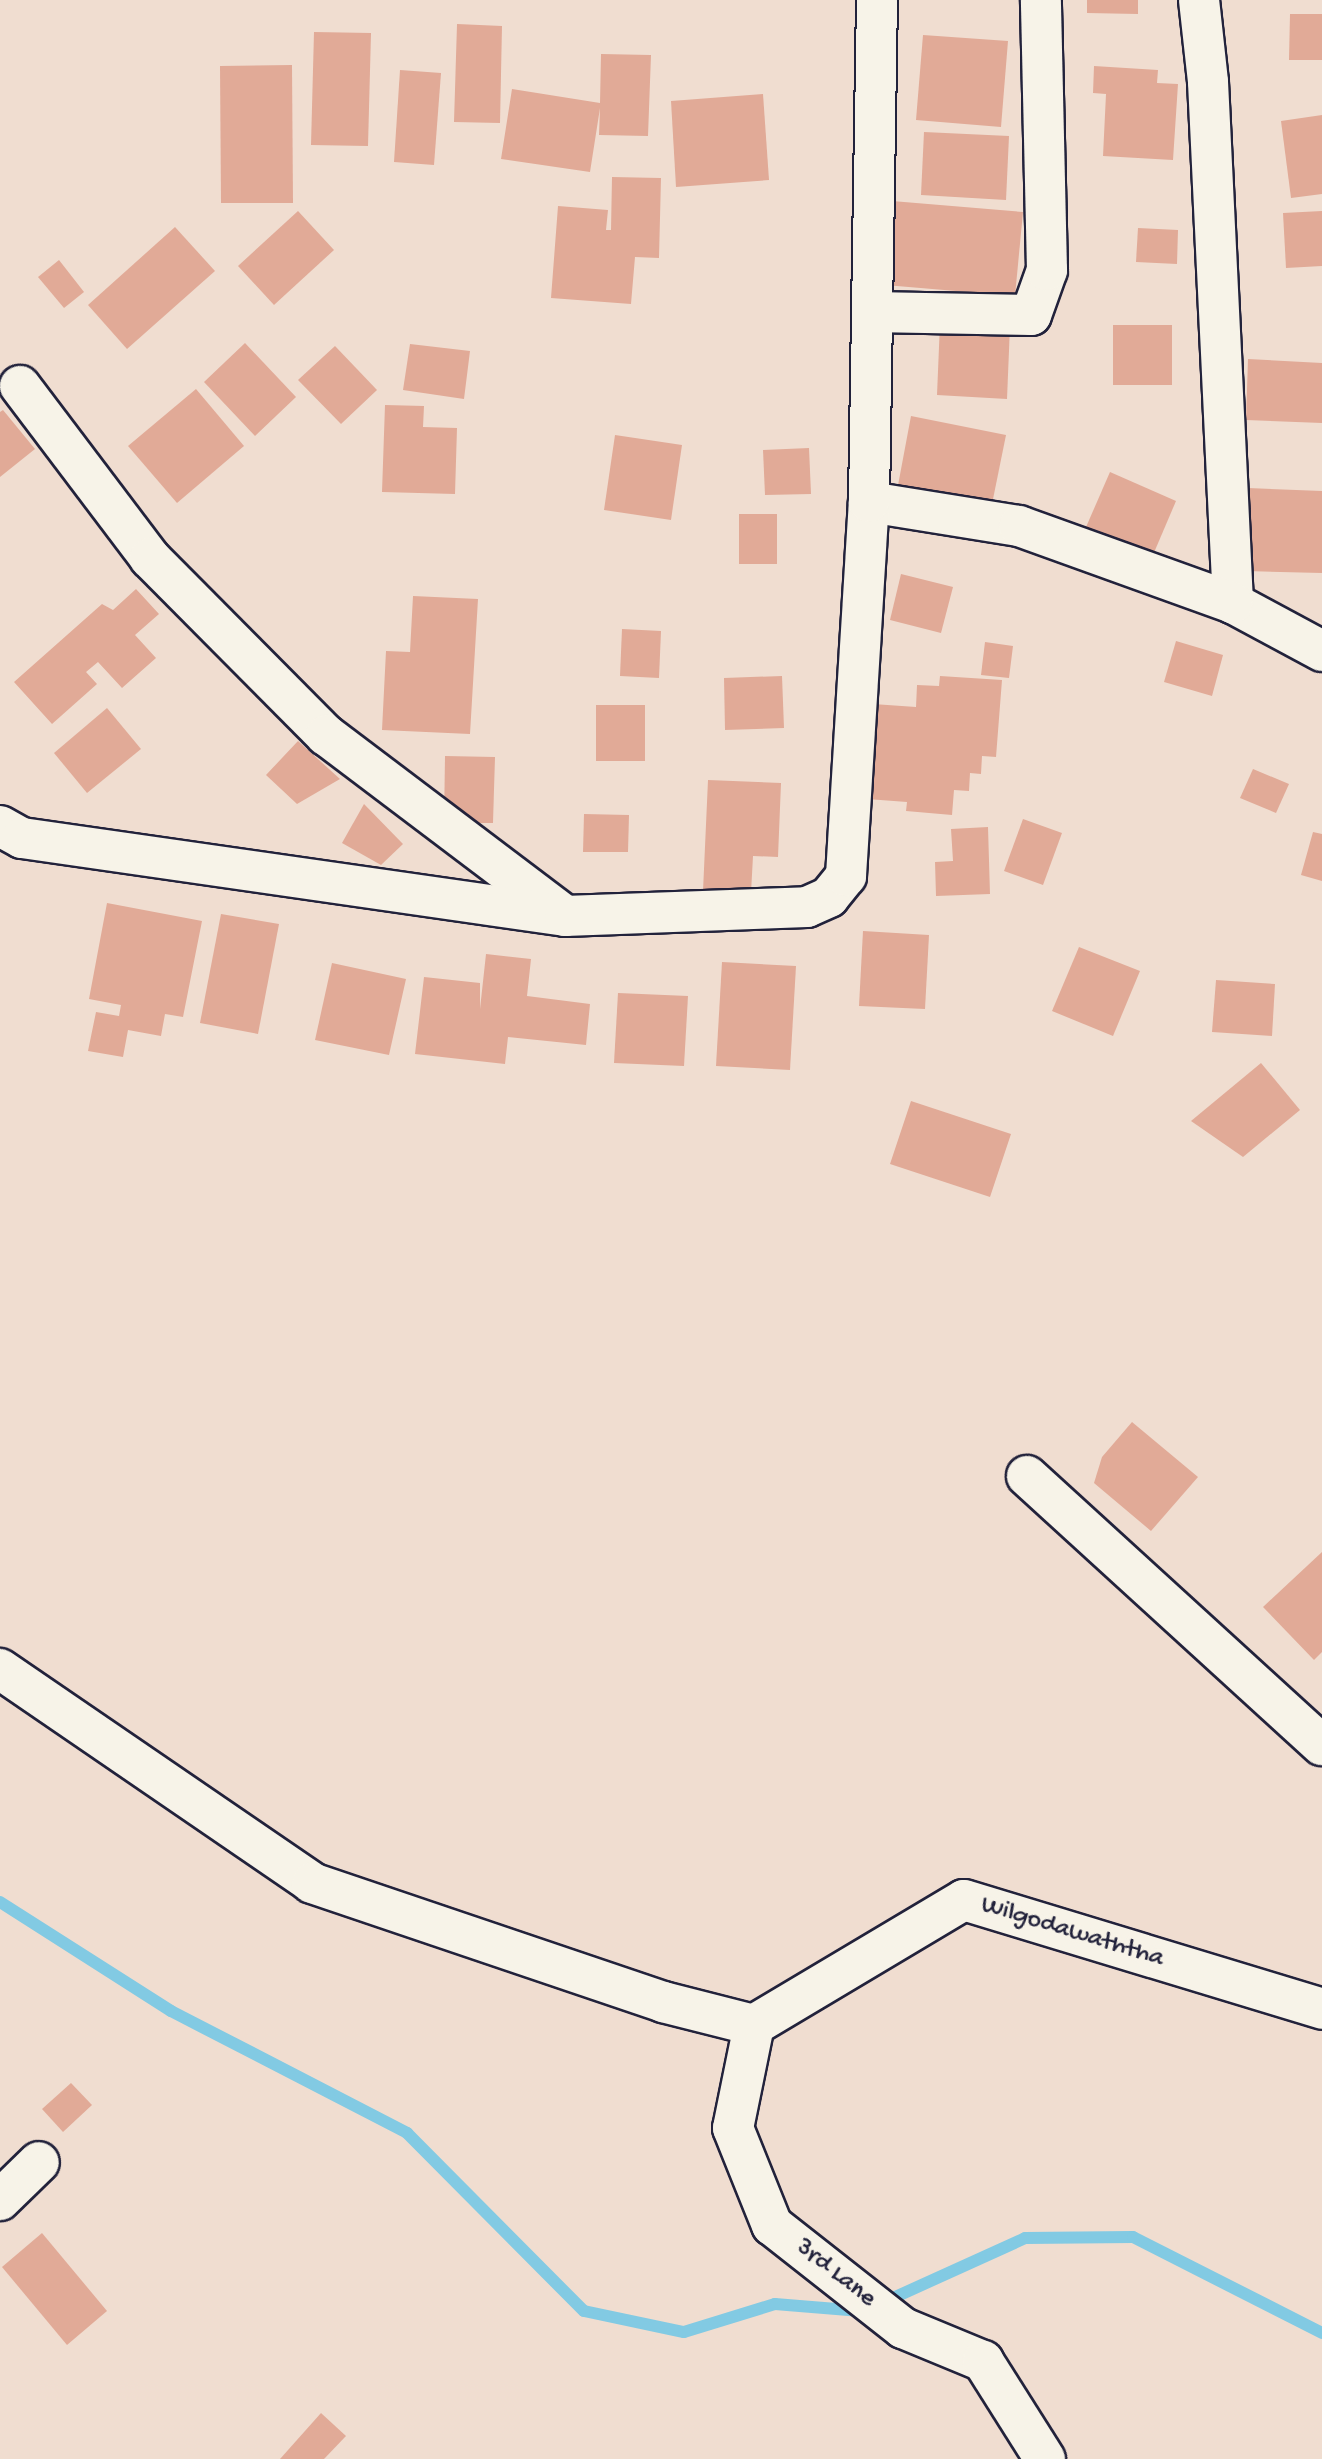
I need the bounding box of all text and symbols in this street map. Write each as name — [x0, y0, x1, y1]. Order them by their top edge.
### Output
street label: Wilgodawaththa — [977, 1890, 1167, 1976]
street label: 3rd Lane — [788, 2233, 882, 2315]

